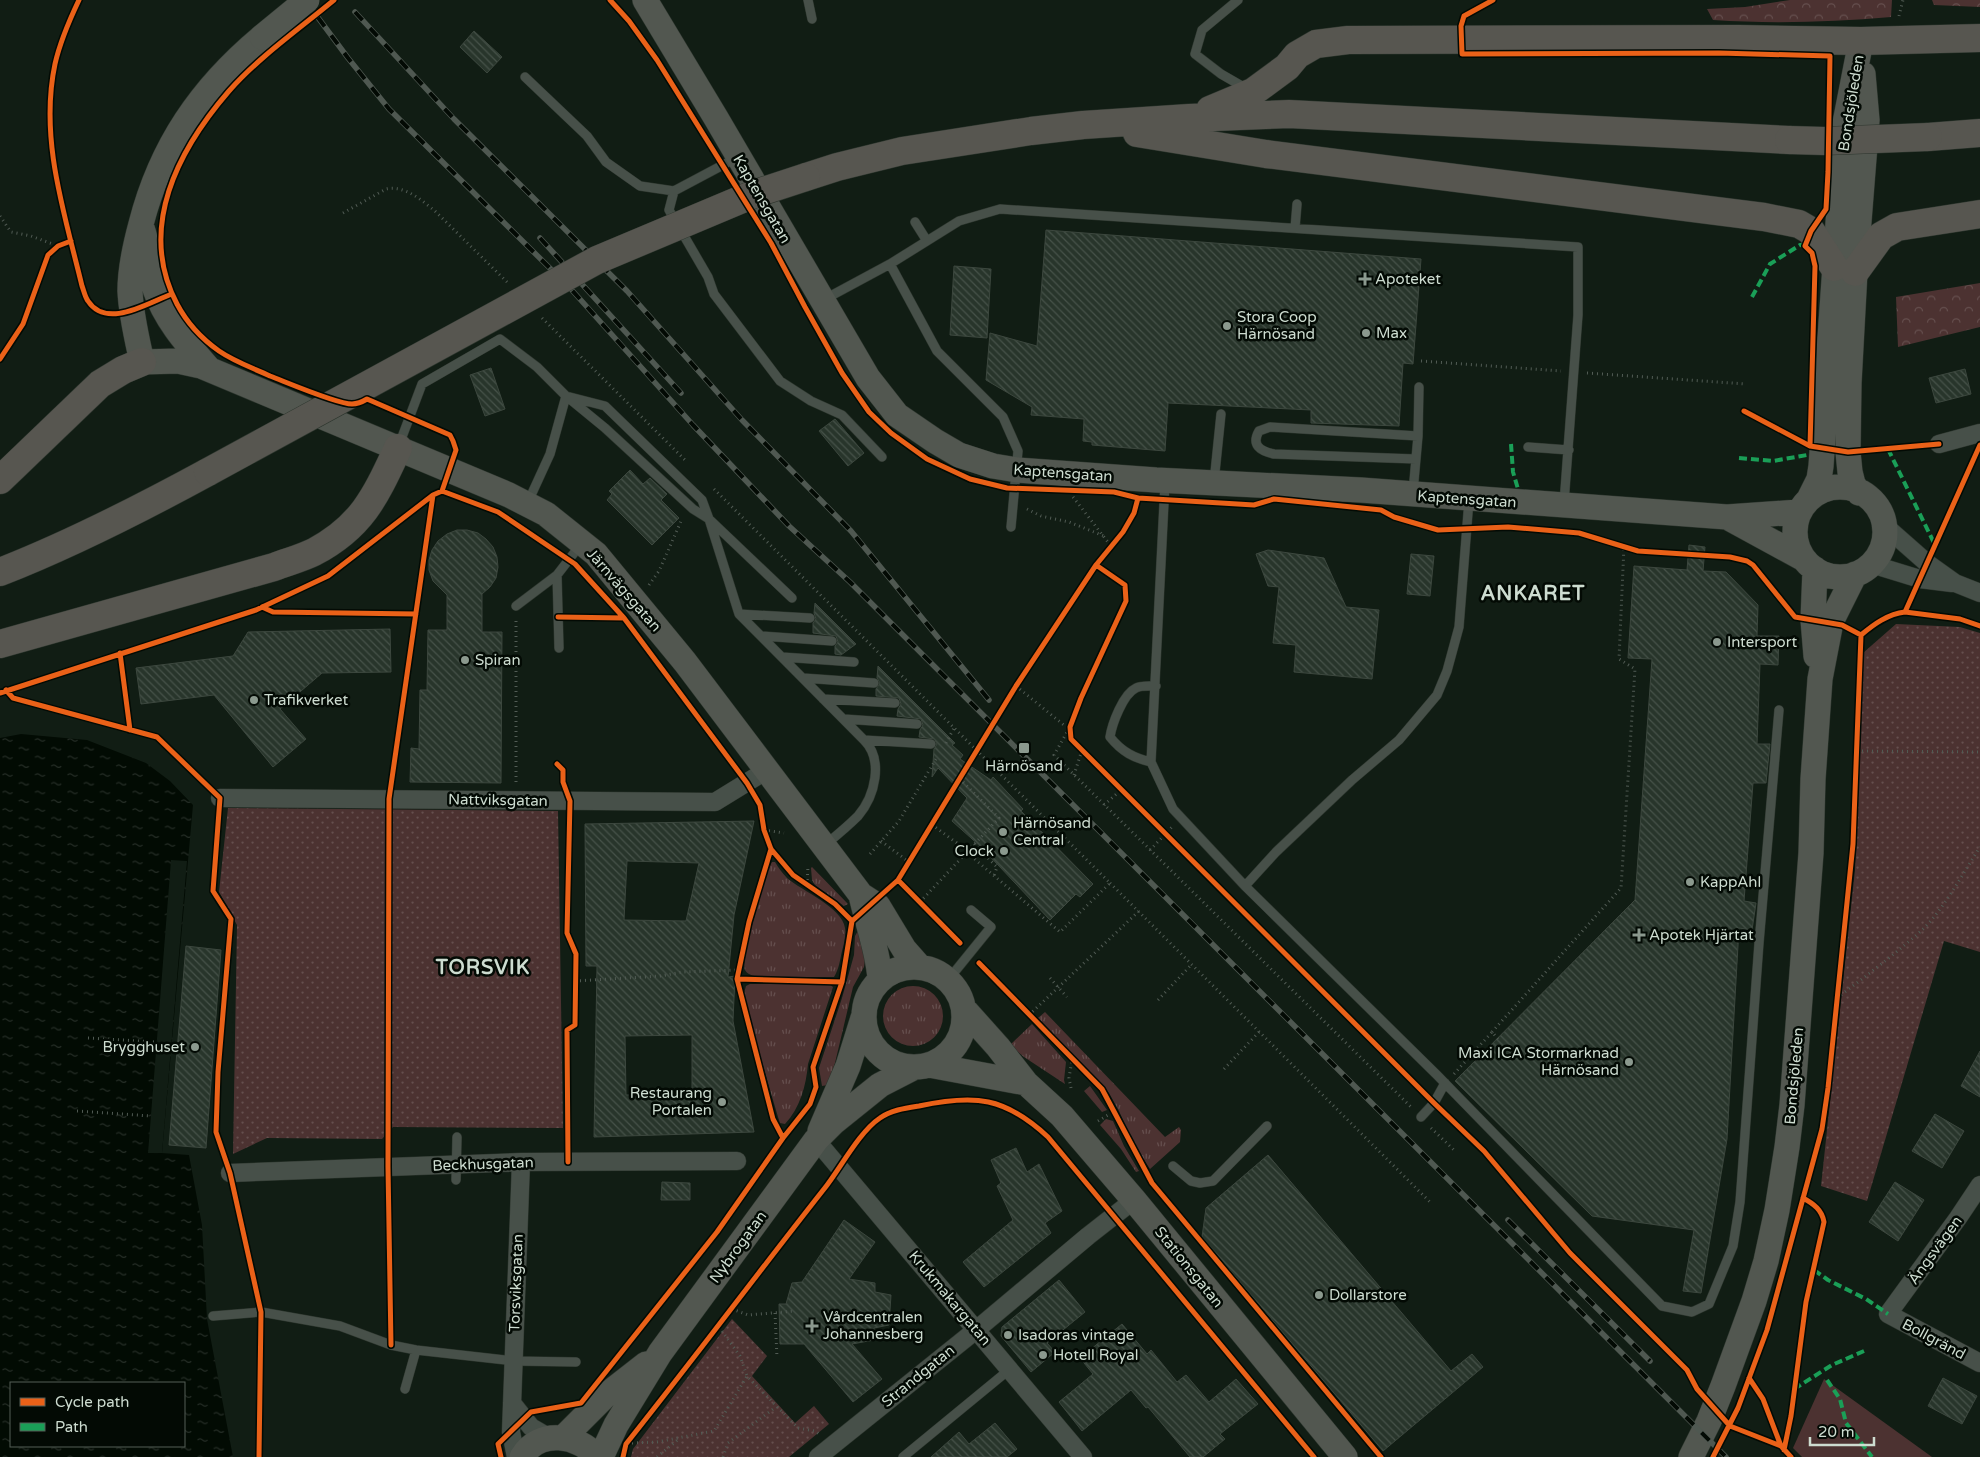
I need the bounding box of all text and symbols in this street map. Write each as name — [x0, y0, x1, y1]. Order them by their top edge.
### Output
street label: Bondsjöleden — [1834, 53, 1868, 153]
street label: Kaptensgatan — [729, 151, 795, 247]
place label: Apoteket — [1375, 270, 1441, 288]
marker: Apoteket — [1359, 273, 1371, 285]
place label: Stora Coop Härnösand — [1237, 308, 1317, 343]
marker: Stora Coop Härnösand — [1221, 320, 1233, 332]
place label: Max — [1376, 324, 1407, 342]
marker: Max — [1360, 327, 1372, 339]
street label: Kaptensgatan — [1013, 461, 1113, 485]
street label: Kaptensgatan — [1417, 487, 1517, 511]
street label: Järnvägsgatan — [583, 545, 665, 635]
district label: ANKARET — [1480, 582, 1586, 606]
place label: Intersport — [1727, 633, 1797, 651]
marker: Intersport — [1711, 636, 1723, 648]
place label: Spiran — [475, 651, 521, 669]
marker: Spiran — [459, 654, 471, 666]
place label: Trafikverket — [264, 691, 349, 709]
marker: Trafikverket — [248, 694, 260, 706]
marker: Härnösand — [1017, 741, 1031, 755]
place label: Härnösand — [985, 757, 1063, 775]
street label: Nattviksgatan — [448, 790, 548, 810]
place label: Härnösand Central — [1013, 814, 1091, 849]
marker: Härnösand Central — [997, 826, 1009, 838]
place label: Clock — [955, 842, 994, 860]
marker: Clock — [998, 845, 1010, 857]
place label: KappAhl — [1700, 873, 1761, 891]
marker: KappAhl — [1684, 876, 1696, 888]
place label: Apotek Hjärtat — [1649, 926, 1754, 944]
marker: Apotek Hjärtat — [1633, 929, 1645, 941]
district label: TORSVIK — [435, 956, 530, 980]
street label: Bondsjöleden — [1781, 1027, 1807, 1125]
place label: Brygghuset — [102, 1038, 185, 1056]
marker: Brygghuset — [189, 1041, 201, 1053]
place label: Maxi ICA Stormarknad Härnösand — [1458, 1044, 1619, 1079]
marker: Maxi ICA Stormarknad Härnösand — [1623, 1056, 1635, 1068]
place label: Restaurang Portalen — [630, 1084, 712, 1119]
marker: Restaurang Portalen — [716, 1096, 728, 1108]
street label: Beckhusgatan — [432, 1153, 534, 1175]
street label: Nybrogatan — [706, 1207, 770, 1287]
street label: Ängsvägen — [1904, 1212, 1966, 1288]
street label: Stationsgatan — [1151, 1223, 1227, 1311]
street label: Torsviksgatan — [505, 1234, 527, 1332]
street label: Krukmakargatan — [905, 1247, 995, 1349]
place label: Dollarstore — [1329, 1286, 1407, 1304]
marker: Dollarstore — [1313, 1289, 1325, 1301]
place label: Vårdcentralen Johannesberg — [823, 1308, 924, 1343]
street label: Bollgränd — [1899, 1315, 1969, 1363]
marker: Vårdcentralen Johannesberg — [805, 1319, 819, 1333]
place label: Isadoras vintage — [1018, 1326, 1134, 1344]
marker: Isadoras vintage — [1002, 1329, 1014, 1341]
street label: Strandgatan — [878, 1341, 958, 1411]
place label: Hotell Royal — [1053, 1346, 1139, 1364]
marker: Hotell Royal — [1037, 1349, 1049, 1361]
legend — [10, 1382, 185, 1447]
text: Cycle path — [55, 1393, 129, 1411]
scale bar — [1810, 1414, 1874, 1446]
text: Path — [55, 1418, 88, 1436]
text: 20 m — [1818, 1423, 1855, 1441]

